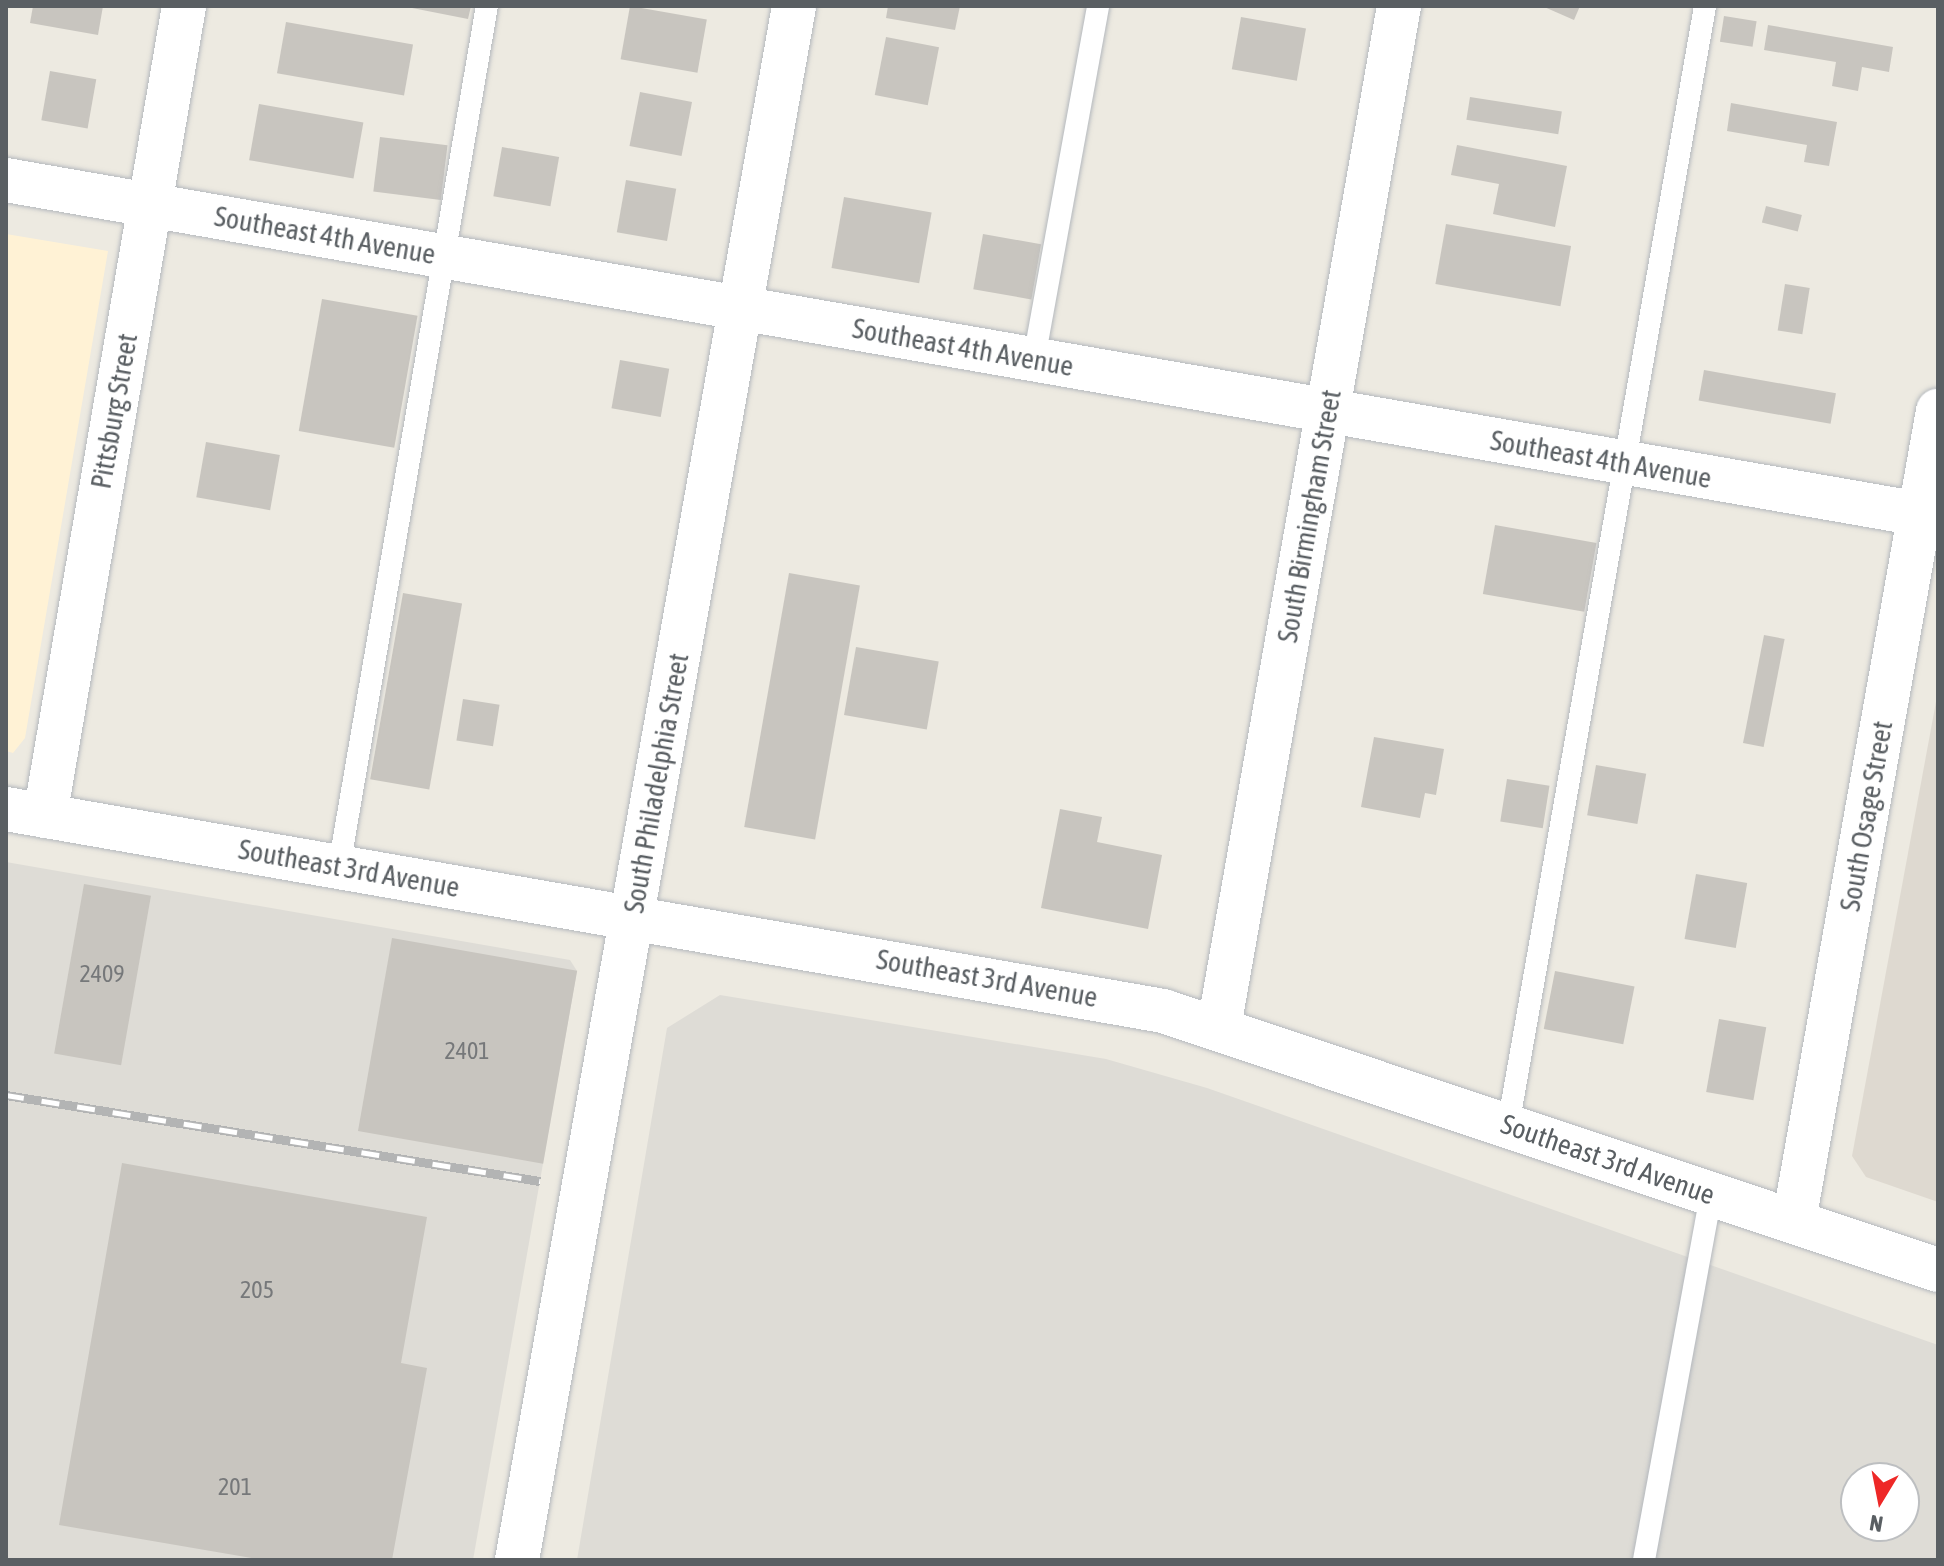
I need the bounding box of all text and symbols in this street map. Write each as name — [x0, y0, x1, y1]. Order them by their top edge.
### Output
street label: Southeast 4th Avenue — [212, 199, 438, 271]
street label: Southeast 4th Avenue — [850, 311, 1076, 383]
street label: Pittsburg Street — [84, 331, 144, 491]
street label: South Birmingham Street — [1270, 387, 1348, 645]
street label: Southeast 4th Avenue — [1488, 423, 1714, 495]
street label: South Philadelphia Street — [617, 651, 695, 915]
street label: South Osage Street — [1833, 718, 1899, 914]
street label: Southeast 3rd Avenue — [236, 832, 462, 904]
street label: Southeast 3rd Avenue — [874, 942, 1100, 1014]
house number: 2409 — [79, 960, 125, 988]
house number: 2401 — [444, 1037, 490, 1065]
street label: Southeast 3rd Avenue — [1497, 1107, 1719, 1211]
house number: 205 — [240, 1276, 274, 1304]
north arrow — [1840, 1462, 1920, 1542]
house number: 201 — [218, 1473, 252, 1501]
text: N — [1868, 1510, 1885, 1538]

